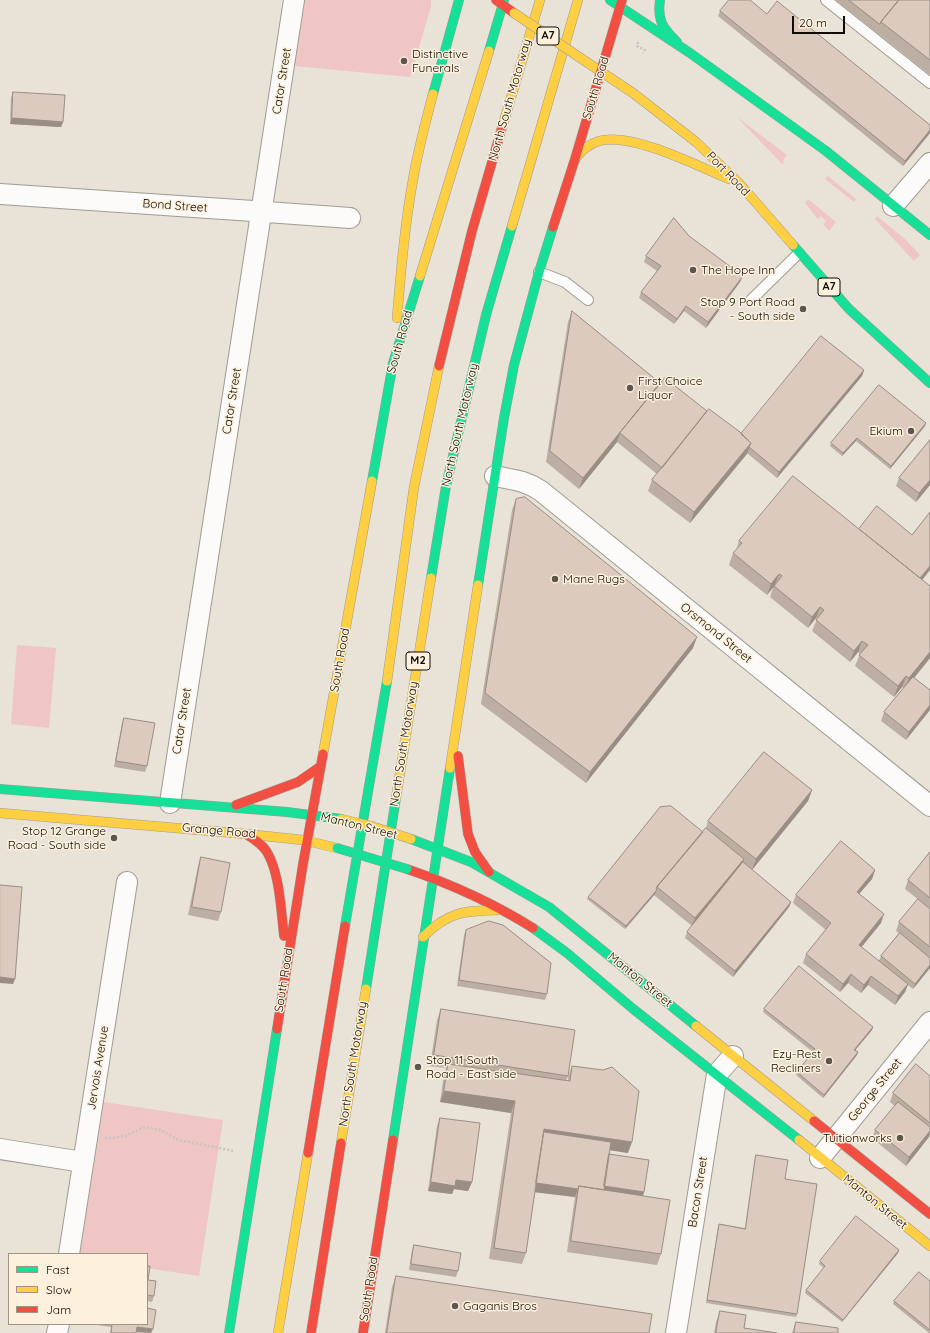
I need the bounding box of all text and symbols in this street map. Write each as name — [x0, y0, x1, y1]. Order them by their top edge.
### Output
scale bar — [794, 8, 847, 34]
text: 20 m — [799, 15, 827, 30]
road number: A7 — [537, 27, 559, 45]
street label: North South Motorway — [486, 37, 534, 163]
street label: Cator Street — [270, 47, 294, 115]
place label: Distinctive Funerals — [412, 47, 468, 75]
street label: South Road — [580, 55, 612, 121]
marker: Distinctive Funerals — [399, 56, 409, 66]
street label: Port Road — [703, 149, 753, 199]
street label: Bond Street — [142, 197, 208, 215]
place label: The Hope Inn — [701, 263, 775, 277]
marker: The Hope Inn — [688, 265, 698, 275]
road number: A7 — [818, 278, 840, 296]
place label: Stop 9 Port Road - South side — [700, 295, 795, 323]
marker: Stop 9 Port Road - South side — [798, 304, 808, 314]
street label: South Road — [384, 309, 416, 375]
street label: North South Motorway — [439, 362, 481, 488]
street label: Cator Street — [220, 367, 244, 435]
place label: First Choice Liquor — [638, 374, 702, 402]
marker: First Choice Liquor — [625, 383, 635, 393]
place label: Ekium — [869, 424, 903, 438]
marker: Ekium — [906, 426, 916, 436]
place label: Mane Rugs — [563, 572, 625, 586]
marker: Mane Rugs — [550, 574, 560, 584]
street label: Orsmond Street — [677, 600, 755, 666]
street label: South Road — [327, 627, 353, 693]
road number: M2 — [406, 652, 430, 670]
street label: North South Motorway — [387, 680, 421, 808]
street label: Cator Street — [170, 687, 194, 755]
street label: Manton Street — [319, 810, 399, 842]
street label: Grange Road — [181, 821, 257, 841]
place label: Stop 12 Grange Road - South side — [8, 824, 106, 852]
marker: Stop 12 Grange Road - South side — [109, 833, 119, 843]
street label: South Road — [272, 947, 296, 1013]
street label: Manton Street — [605, 950, 675, 1010]
street label: North South Motorway — [336, 1000, 370, 1128]
street label: Jervois Avenue — [84, 1025, 112, 1111]
place label: Ezy-Rest Recliners — [771, 1047, 821, 1075]
place label: Stop 11 South Road - East side — [426, 1053, 516, 1081]
marker: Ezy-Rest Recliners — [824, 1056, 834, 1066]
street label: George Street — [845, 1056, 905, 1124]
marker: Stop 11 South Road - East side — [413, 1062, 423, 1072]
place label: Tuitionworks — [823, 1131, 892, 1145]
marker: Tuitionworks — [895, 1133, 905, 1143]
street label: Bacon Street — [685, 1156, 711, 1228]
street label: Manton Street — [840, 1172, 910, 1232]
legend — [8, 1253, 148, 1325]
street label: South Road — [357, 1256, 381, 1322]
text: Fast — [46, 1262, 70, 1277]
text: Slow — [46, 1282, 72, 1297]
place label: Gaganis Bros — [463, 1299, 537, 1313]
marker: Gaganis Bros — [450, 1301, 460, 1311]
text: Jam — [46, 1302, 71, 1317]

